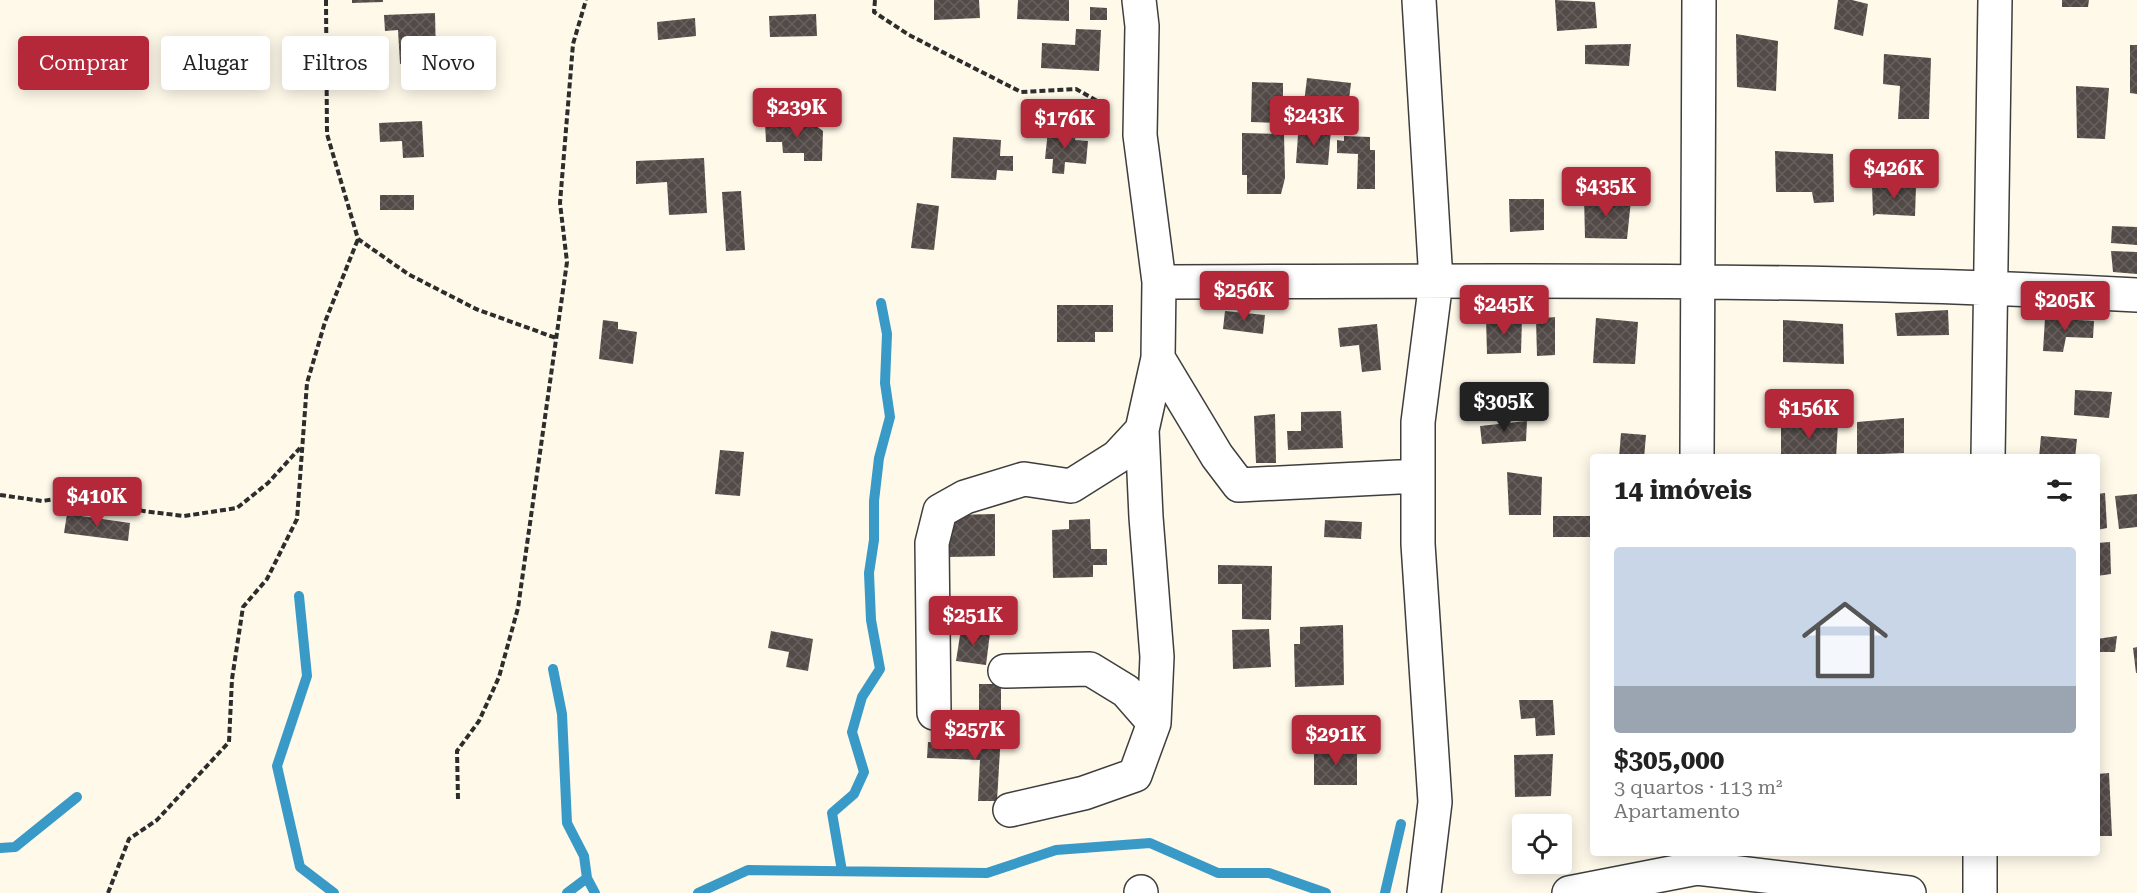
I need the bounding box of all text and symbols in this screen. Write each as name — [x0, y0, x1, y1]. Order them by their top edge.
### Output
chip: Comprar — [18, 36, 149, 90]
chip: Alugar — [161, 36, 270, 90]
chip: Filtros — [282, 36, 389, 90]
chip: Novo — [401, 36, 496, 90]
pin: $239K — [755, 88, 839, 139]
text: $239K — [767, 95, 827, 119]
pin: $243K — [1272, 96, 1356, 147]
pin: $176K — [1023, 99, 1107, 150]
text: $243K — [1284, 103, 1344, 127]
text: $176K — [1035, 106, 1095, 130]
pin: $426K — [1852, 149, 1936, 200]
text: $426K — [1864, 156, 1924, 180]
pin: $435K — [1564, 167, 1648, 218]
text: $435K — [1576, 174, 1636, 198]
pin: $256K — [1202, 271, 1286, 322]
text: $256K — [1214, 278, 1274, 302]
pin: $205K — [2023, 281, 2107, 332]
pin: $245K — [1462, 285, 1546, 336]
text: $205K — [2035, 288, 2095, 312]
text: $245K — [1474, 292, 1534, 316]
pin: $305K — [1462, 382, 1546, 433]
text: $305K — [1474, 389, 1534, 413]
pin: $156K — [1767, 389, 1851, 440]
text: $156K — [1779, 396, 1839, 420]
icon: filters — [2043, 474, 2076, 507]
text: 14 imóveis — [1614, 475, 1752, 505]
pin: $410K — [55, 477, 139, 528]
text: $410K — [67, 484, 127, 508]
icon: home — [1791, 586, 1899, 694]
pin: $251K — [931, 596, 1015, 647]
text: $251K — [943, 603, 1003, 627]
pin: $257K — [933, 710, 1017, 761]
pin: $291K — [1294, 715, 1378, 766]
text: $257K — [945, 717, 1005, 741]
text: $291K — [1306, 722, 1366, 746]
text: $305,000 — [1614, 745, 1724, 775]
text: 3 quartos · 113 m² — [1614, 775, 1782, 799]
text: Apartamento — [1614, 799, 1740, 823]
map controls — [1512, 814, 1572, 874]
button: locate — [1512, 814, 1572, 874]

